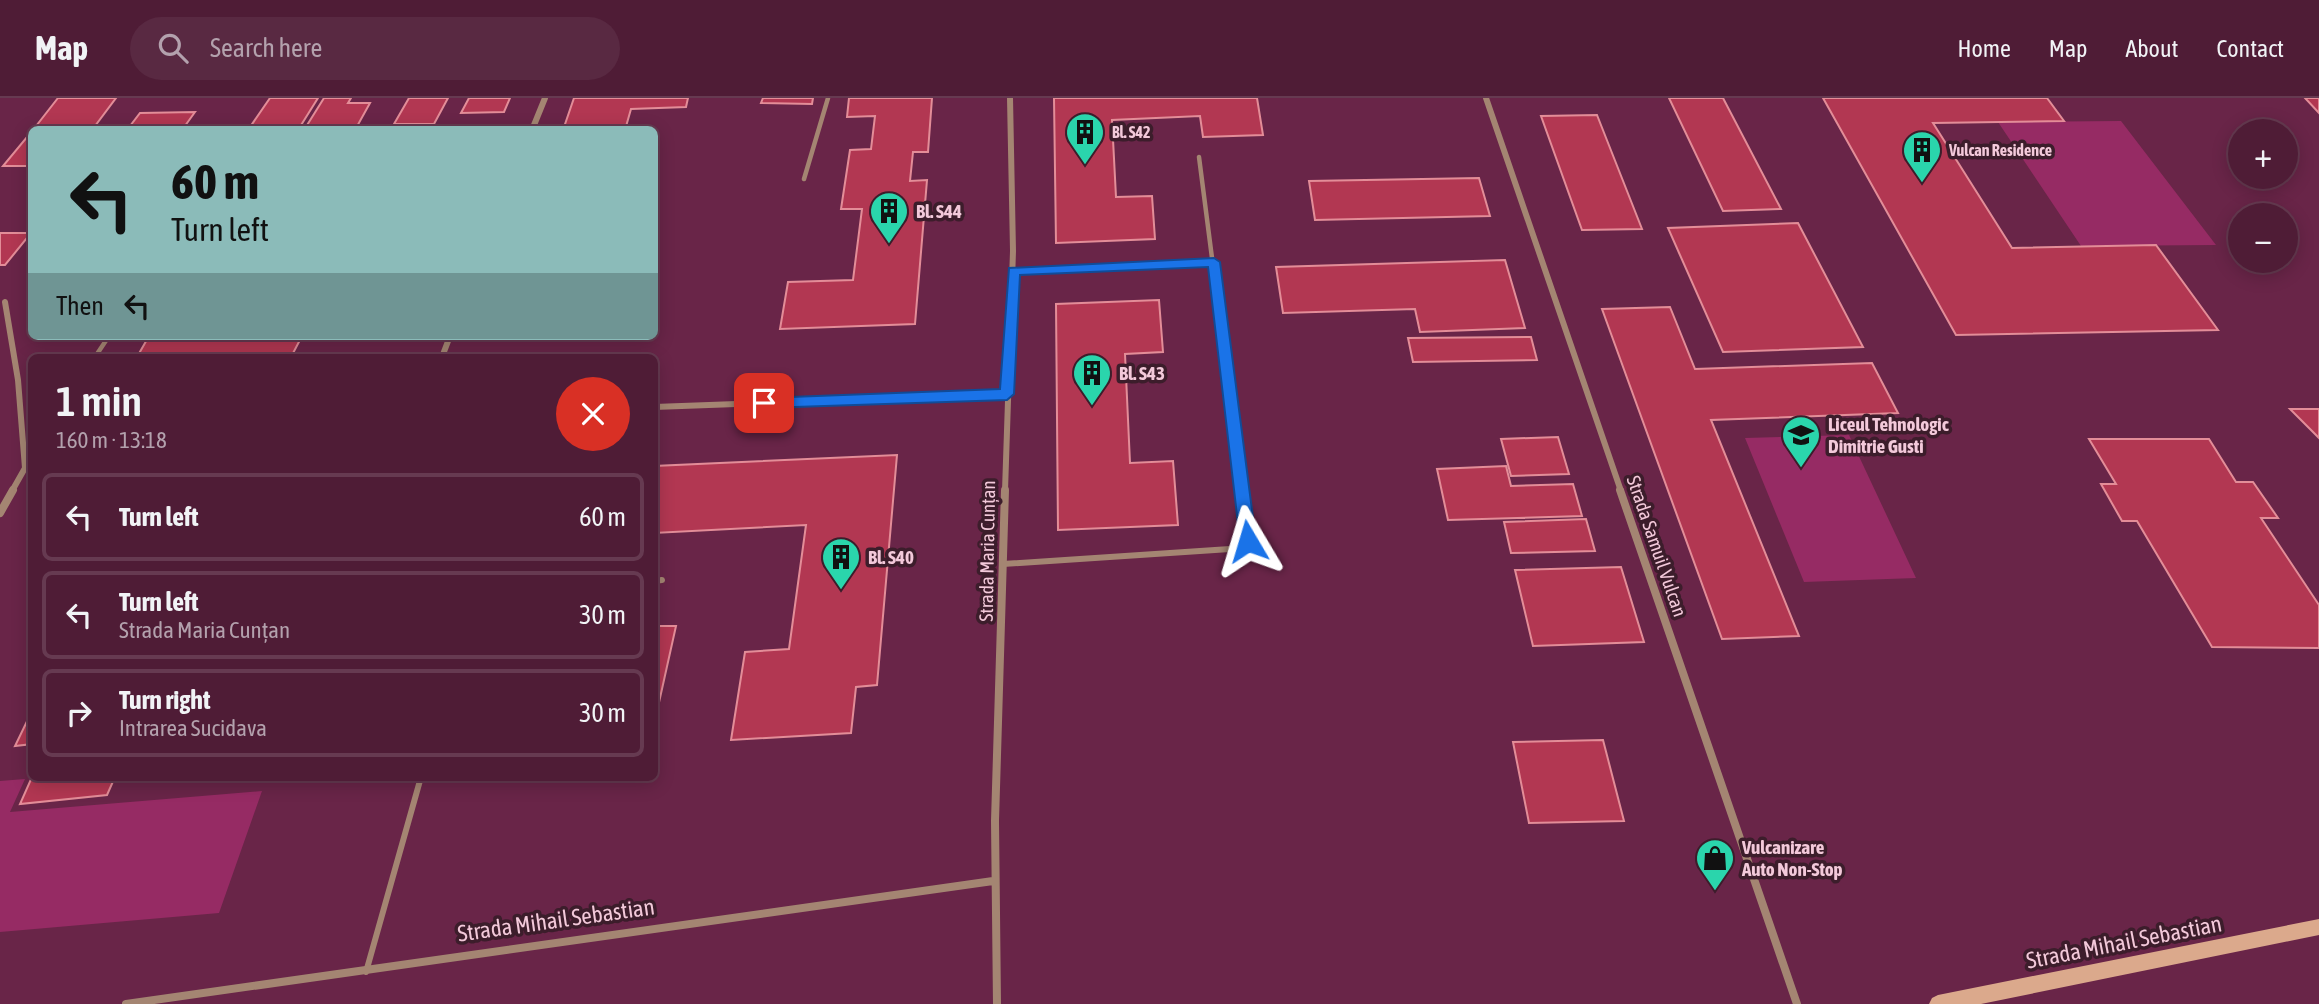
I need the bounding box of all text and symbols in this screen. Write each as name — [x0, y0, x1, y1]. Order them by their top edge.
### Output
search box — [130, 17, 620, 80]
text: Map — [35, 29, 88, 67]
icon: search — [154, 29, 192, 67]
text: Search here — [210, 33, 322, 63]
text: Home — [1957, 35, 2011, 62]
text: Map — [2049, 35, 2087, 62]
text: About — [2125, 35, 2178, 62]
text: Contact — [2216, 35, 2284, 62]
building icon: Bl. S42 — [1064, 111, 1106, 166]
map controls — [2228, 119, 2298, 273]
button: + — [2228, 119, 2298, 189]
place label: Bl. S42 — [1112, 123, 1151, 141]
building icon: Vulcan Residence — [1901, 129, 1943, 184]
place label: Vulcan Residence — [1948, 141, 2052, 159]
text: 60 m — [171, 153, 259, 209]
icon: left — [56, 154, 147, 245]
building icon: Bl. S44 — [868, 190, 910, 245]
place label: Bl. S44 — [916, 200, 962, 222]
button: − — [2228, 203, 2298, 273]
text: Turn left — [171, 211, 269, 248]
icon: left — [118, 287, 156, 325]
text: Then — [56, 291, 104, 321]
building icon: Bl. S43 — [1071, 352, 1113, 407]
place label: Bl. S43 — [1119, 362, 1165, 384]
pin — [734, 373, 794, 433]
text: 1 min — [56, 377, 142, 425]
button: close — [556, 377, 630, 451]
icon: arrive — [745, 384, 783, 422]
place label: Liceul Tehnologic Dimitrie Gusti — [1828, 413, 1949, 457]
school or university icon: Liceul Tehnologic Dimitrie Gusti — [1780, 414, 1822, 469]
text: 160 m · 13:18 — [56, 427, 167, 453]
street label: Strada Samuil Vulcan — [1623, 473, 1691, 619]
street label: Strada Maria Cunțan — [975, 480, 999, 622]
icon: left — [60, 498, 98, 536]
text: Turn left — [119, 502, 199, 532]
text: 60 m — [579, 502, 626, 532]
position arrow — [1211, 504, 1285, 578]
building icon: Bl. S40 — [820, 536, 862, 591]
place label: Bl. S40 — [868, 546, 914, 568]
text: Turn left — [119, 587, 199, 617]
icon: left — [60, 596, 98, 634]
text: 30 m — [579, 600, 626, 630]
text: Strada Maria Cunțan — [119, 617, 290, 643]
text: Turn right — [119, 685, 210, 715]
icon: right — [60, 694, 98, 732]
text: 30 m — [579, 698, 626, 728]
text: Intrarea Sucidava — [119, 715, 267, 741]
place label: Vulcanizare Auto Non-Stop — [1741, 836, 1843, 880]
shop icon: Vulcanizare Auto Non-Stop — [1694, 837, 1736, 892]
street label: Strada Mihail Sebastian — [456, 893, 656, 947]
street label: Strada Mihail Sebastian — [2024, 910, 2224, 974]

